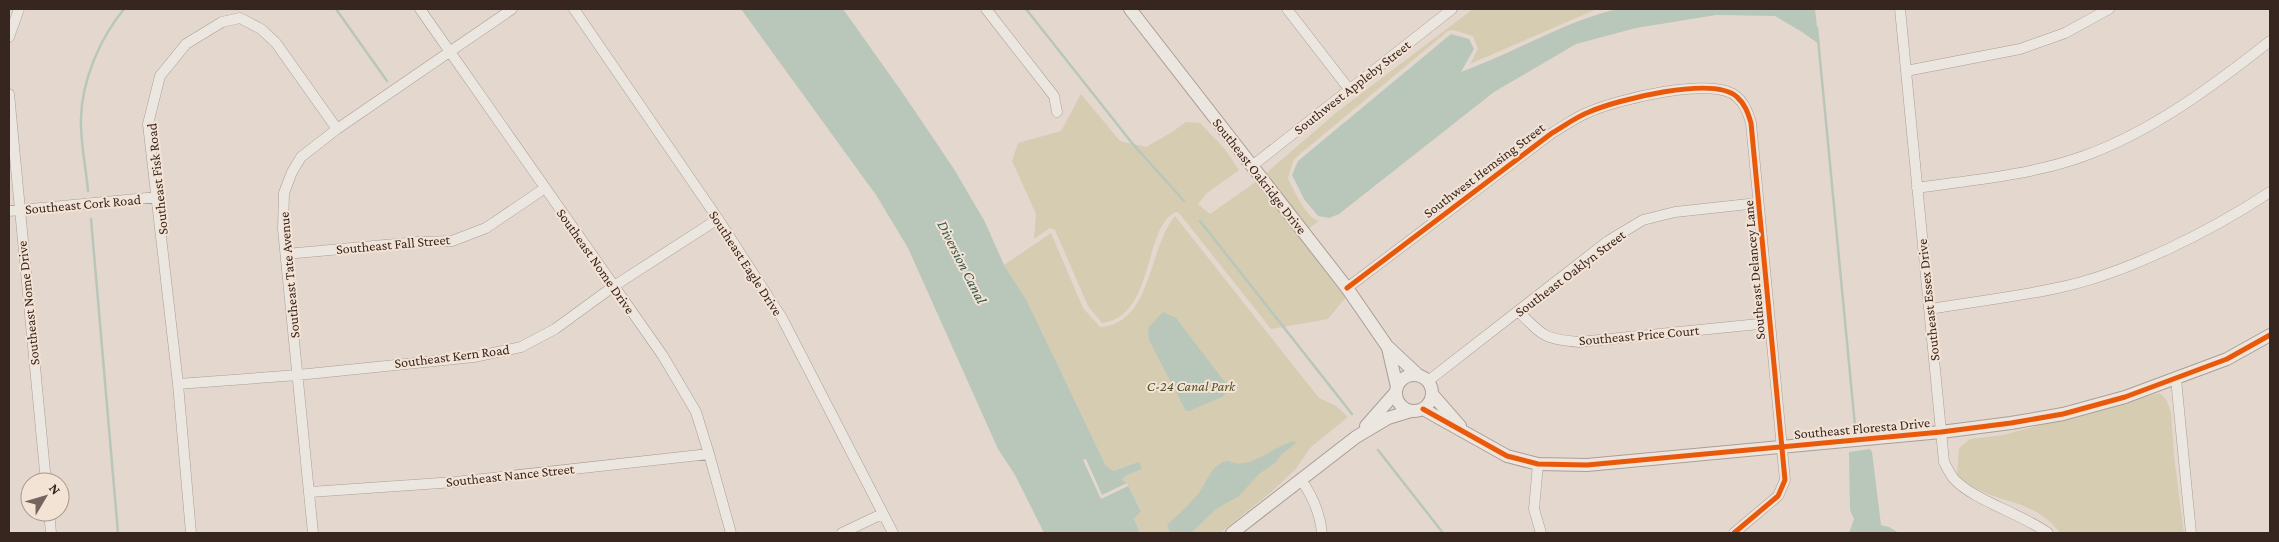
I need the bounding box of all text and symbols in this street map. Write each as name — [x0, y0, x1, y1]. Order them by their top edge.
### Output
street label: Southwest Appleby Street — [1291, 36, 1414, 138]
street label: Southeast Oakridge Drive — [1210, 115, 1310, 237]
street label: Southwest Hemsing Street — [1420, 119, 1548, 221]
street label: Southeast Fisk Road — [143, 122, 171, 236]
street label: Southeast Cork Road — [24, 191, 142, 217]
street label: Southeast Delancey Lane — [1740, 200, 1768, 340]
street label: Southeast Nome Drive — [554, 205, 638, 317]
street label: Southeast Eagle Drive — [706, 207, 786, 319]
street label: Southeast Tate Avenue — [276, 211, 302, 339]
water label: Diversion Canal — [934, 218, 990, 306]
street label: Southeast Oaklyn Street — [1512, 226, 1629, 320]
street label: Southeast Fall Street — [335, 231, 451, 257]
street label: Southeast Essex Drive — [1914, 238, 1942, 362]
street label: Southeast Nome Drive — [14, 240, 42, 366]
street label: Southeast Price Court — [1578, 322, 1700, 348]
street label: Southeast Kern Road — [393, 341, 511, 371]
park label: C-24 Canal Park — [1147, 378, 1236, 394]
street label: Southeast Floresta Drive — [1793, 414, 1931, 442]
street label: Southeast Nance Street — [445, 460, 575, 490]
north arrow — [20, 472, 70, 522]
text: N — [46, 480, 65, 498]

